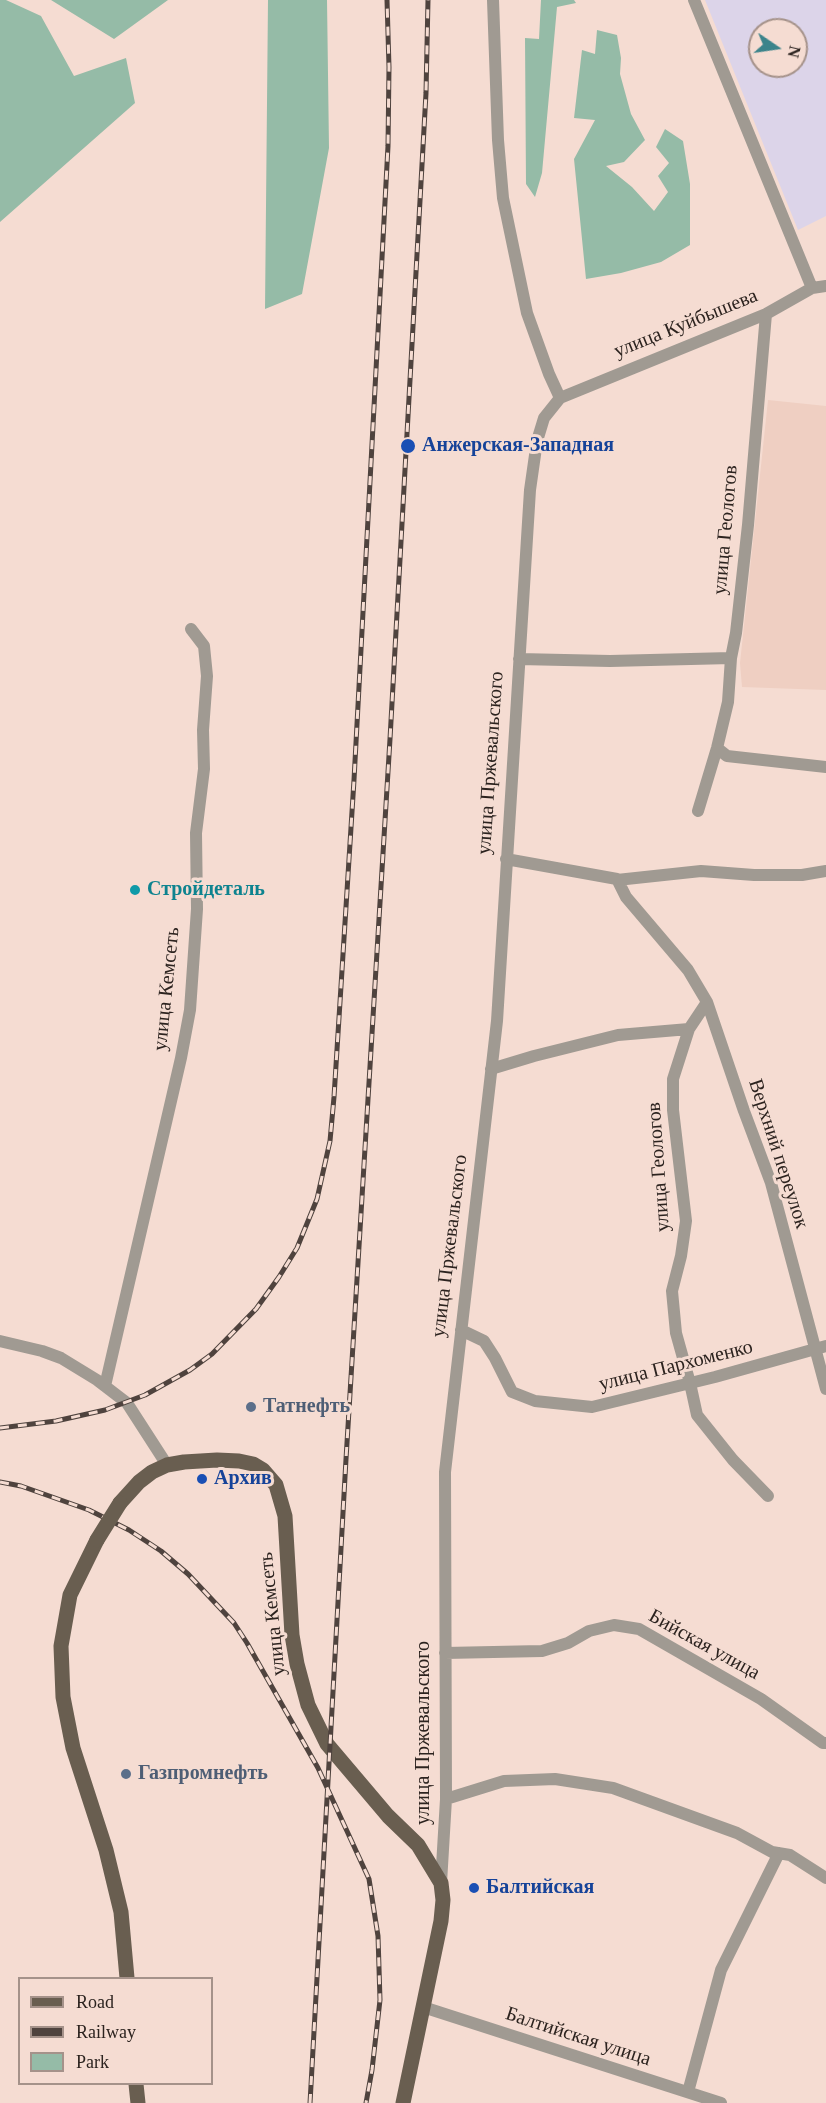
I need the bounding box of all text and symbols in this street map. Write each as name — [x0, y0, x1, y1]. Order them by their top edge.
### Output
north arrow — [748, 18, 808, 78]
text: N — [784, 44, 804, 59]
street label: улица Куйбышева — [611, 284, 761, 364]
place label: Анжерская-Западная — [422, 434, 614, 458]
marker: Анжерская-Западная — [399, 437, 417, 455]
street label: улица Геологов — [708, 464, 744, 596]
street label: улица Пржевальского — [473, 670, 509, 856]
place label: Стройдеталь — [147, 878, 265, 902]
marker: Стройдеталь — [128, 883, 142, 897]
street label: улица Кемсеть — [149, 926, 185, 1052]
street label: Верхний переулок — [742, 1076, 814, 1232]
street label: улица Геологов — [642, 1101, 676, 1233]
street label: улица Пржевальского — [427, 1153, 473, 1339]
street label: улица Пархоменко — [597, 1335, 755, 1397]
place label: Татнефть — [263, 1395, 350, 1419]
marker: Татнефть — [244, 1400, 258, 1414]
place label: Архив — [214, 1467, 272, 1491]
marker: Архив — [195, 1472, 209, 1486]
street label: улица Кемсеть — [255, 1551, 291, 1677]
street label: Бийская улица — [644, 1605, 764, 1685]
street label: улица Пржевальского — [412, 1641, 436, 1825]
place label: Газпромнефть — [138, 1762, 268, 1786]
marker: Газпромнефть — [119, 1767, 133, 1781]
place label: Балтийская — [486, 1876, 594, 1900]
marker: Балтийская — [467, 1881, 481, 1895]
legend — [18, 1977, 213, 2085]
text: Road — [76, 1992, 114, 2012]
street label: Балтийская улица — [502, 2002, 654, 2072]
text: Railway — [76, 2022, 136, 2042]
text: Park — [76, 2052, 109, 2072]

